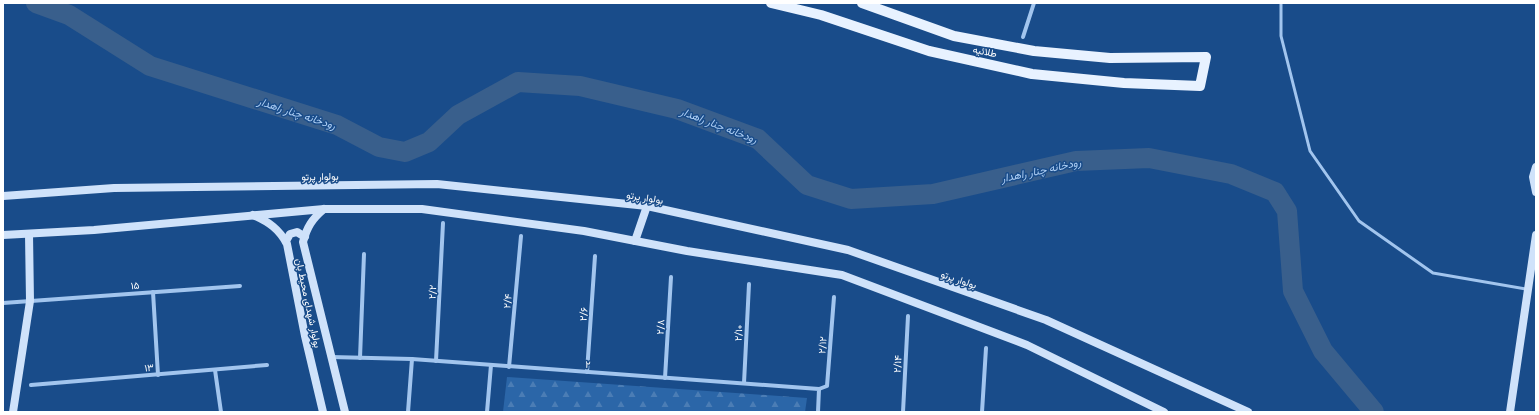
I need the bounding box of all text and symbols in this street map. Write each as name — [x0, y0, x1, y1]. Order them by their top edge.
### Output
street label: طلائیه — [972, 43, 999, 60]
water label: رودخانه چنار راهدار — [255, 94, 338, 133]
water label: رودخانه چنار راهدار — [677, 104, 759, 147]
water label: رودخانه چنار راهدار — [999, 156, 1083, 186]
street label: بولوار پرتو — [301, 170, 339, 184]
street label: بولوار پرتو — [625, 188, 664, 208]
street label: بولوار شهدای محیط بان — [293, 257, 324, 349]
street label: بولوار پرتو — [939, 267, 979, 293]
street label: ۱۵ — [130, 279, 140, 292]
street label: ۲/۲ — [426, 285, 439, 300]
street label: ۲/۴ — [500, 293, 515, 309]
street label: ۲/۶ — [577, 306, 590, 321]
street label: ۲/۸ — [654, 319, 667, 335]
street label: ۲/۱۰ — [732, 325, 745, 341]
street label: ۲/۱۲ — [815, 336, 830, 354]
street label: ۲/۱۴ — [891, 355, 904, 373]
street label: ۲ — [585, 358, 591, 371]
street label: ۱۳ — [144, 361, 155, 374]

